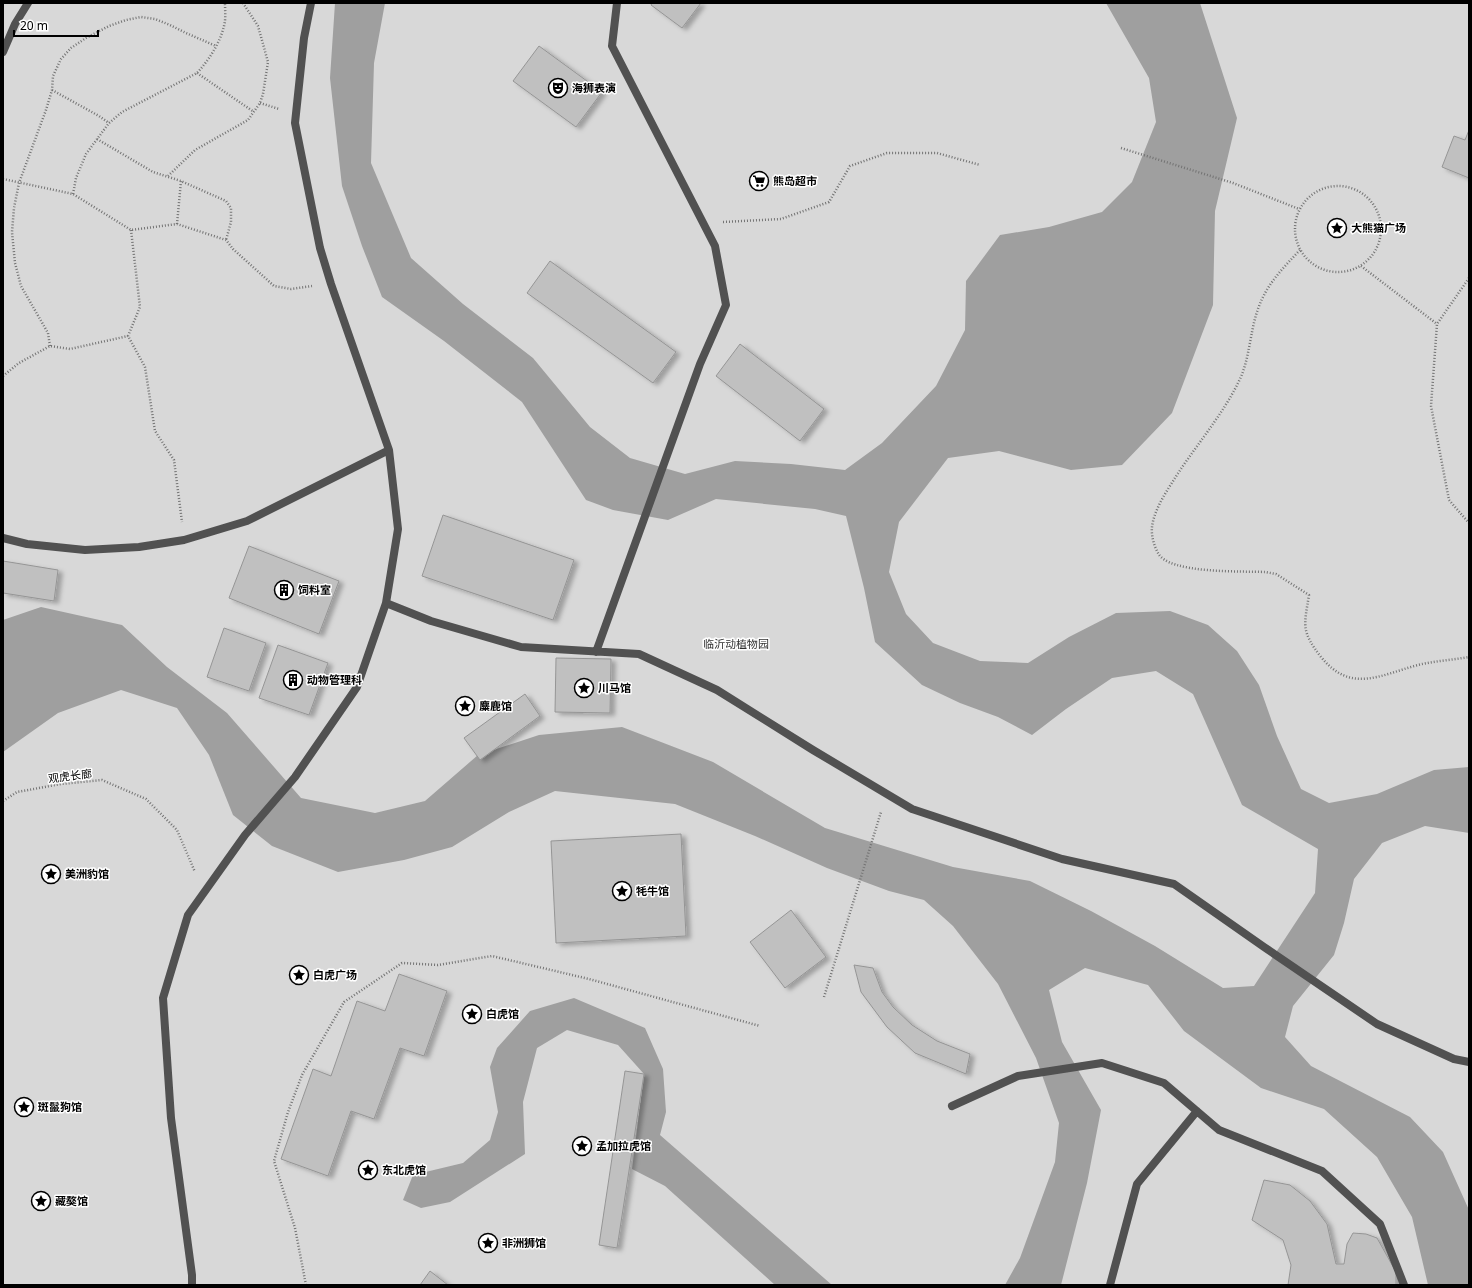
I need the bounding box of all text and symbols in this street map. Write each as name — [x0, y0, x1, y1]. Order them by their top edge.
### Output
scale bar — [14, 12, 98, 38]
text: 20 m — [20, 17, 48, 34]
theatre icon: 海狮表演 — [547, 77, 569, 99]
place label: 海狮表演 — [572, 80, 616, 95]
supermarket icon: 熊岛超市 — [748, 170, 770, 192]
place label: 熊岛超市 — [773, 173, 817, 188]
place icon: 大熊猫广场 — [1326, 217, 1348, 239]
place label: 大熊猫广场 — [1351, 220, 1406, 235]
building icon: 饲料室 — [273, 579, 295, 601]
place label: 饲料室 — [298, 582, 331, 597]
park label: 临沂动植物园 — [703, 636, 769, 651]
building icon: 动物管理科 — [282, 669, 304, 691]
place label: 动物管理科 — [307, 672, 362, 687]
place icon: 川马馆 — [573, 677, 595, 699]
place label: 川马馆 — [598, 680, 631, 695]
place icon: 麋鹿馆 — [454, 695, 476, 717]
place label: 麋鹿馆 — [479, 698, 512, 713]
street label: 观虎长廊 — [47, 765, 93, 786]
place icon: 美洲豹馆 — [40, 863, 62, 885]
place label: 美洲豹馆 — [65, 866, 109, 881]
place icon: 牦牛馆 — [611, 880, 633, 902]
place label: 牦牛馆 — [636, 883, 669, 898]
place icon: 白虎广场 — [288, 964, 310, 986]
place label: 白虎广场 — [313, 967, 357, 982]
place icon: 白虎馆 — [461, 1003, 483, 1025]
place label: 白虎馆 — [486, 1006, 519, 1021]
place icon: 斑鬣狗馆 — [13, 1096, 35, 1118]
place label: 斑鬣狗馆 — [37, 1099, 82, 1114]
place icon: 孟加拉虎馆 — [571, 1135, 593, 1157]
place label: 孟加拉虎馆 — [596, 1138, 651, 1153]
place icon: 东北虎馆 — [357, 1159, 379, 1181]
place label: 东北虎馆 — [382, 1162, 426, 1177]
place icon: 藏獒馆 — [30, 1190, 52, 1212]
place label: 藏獒馆 — [55, 1193, 88, 1208]
place icon: 非洲狮馆 — [477, 1232, 499, 1254]
place label: 非洲狮馆 — [502, 1235, 546, 1250]

